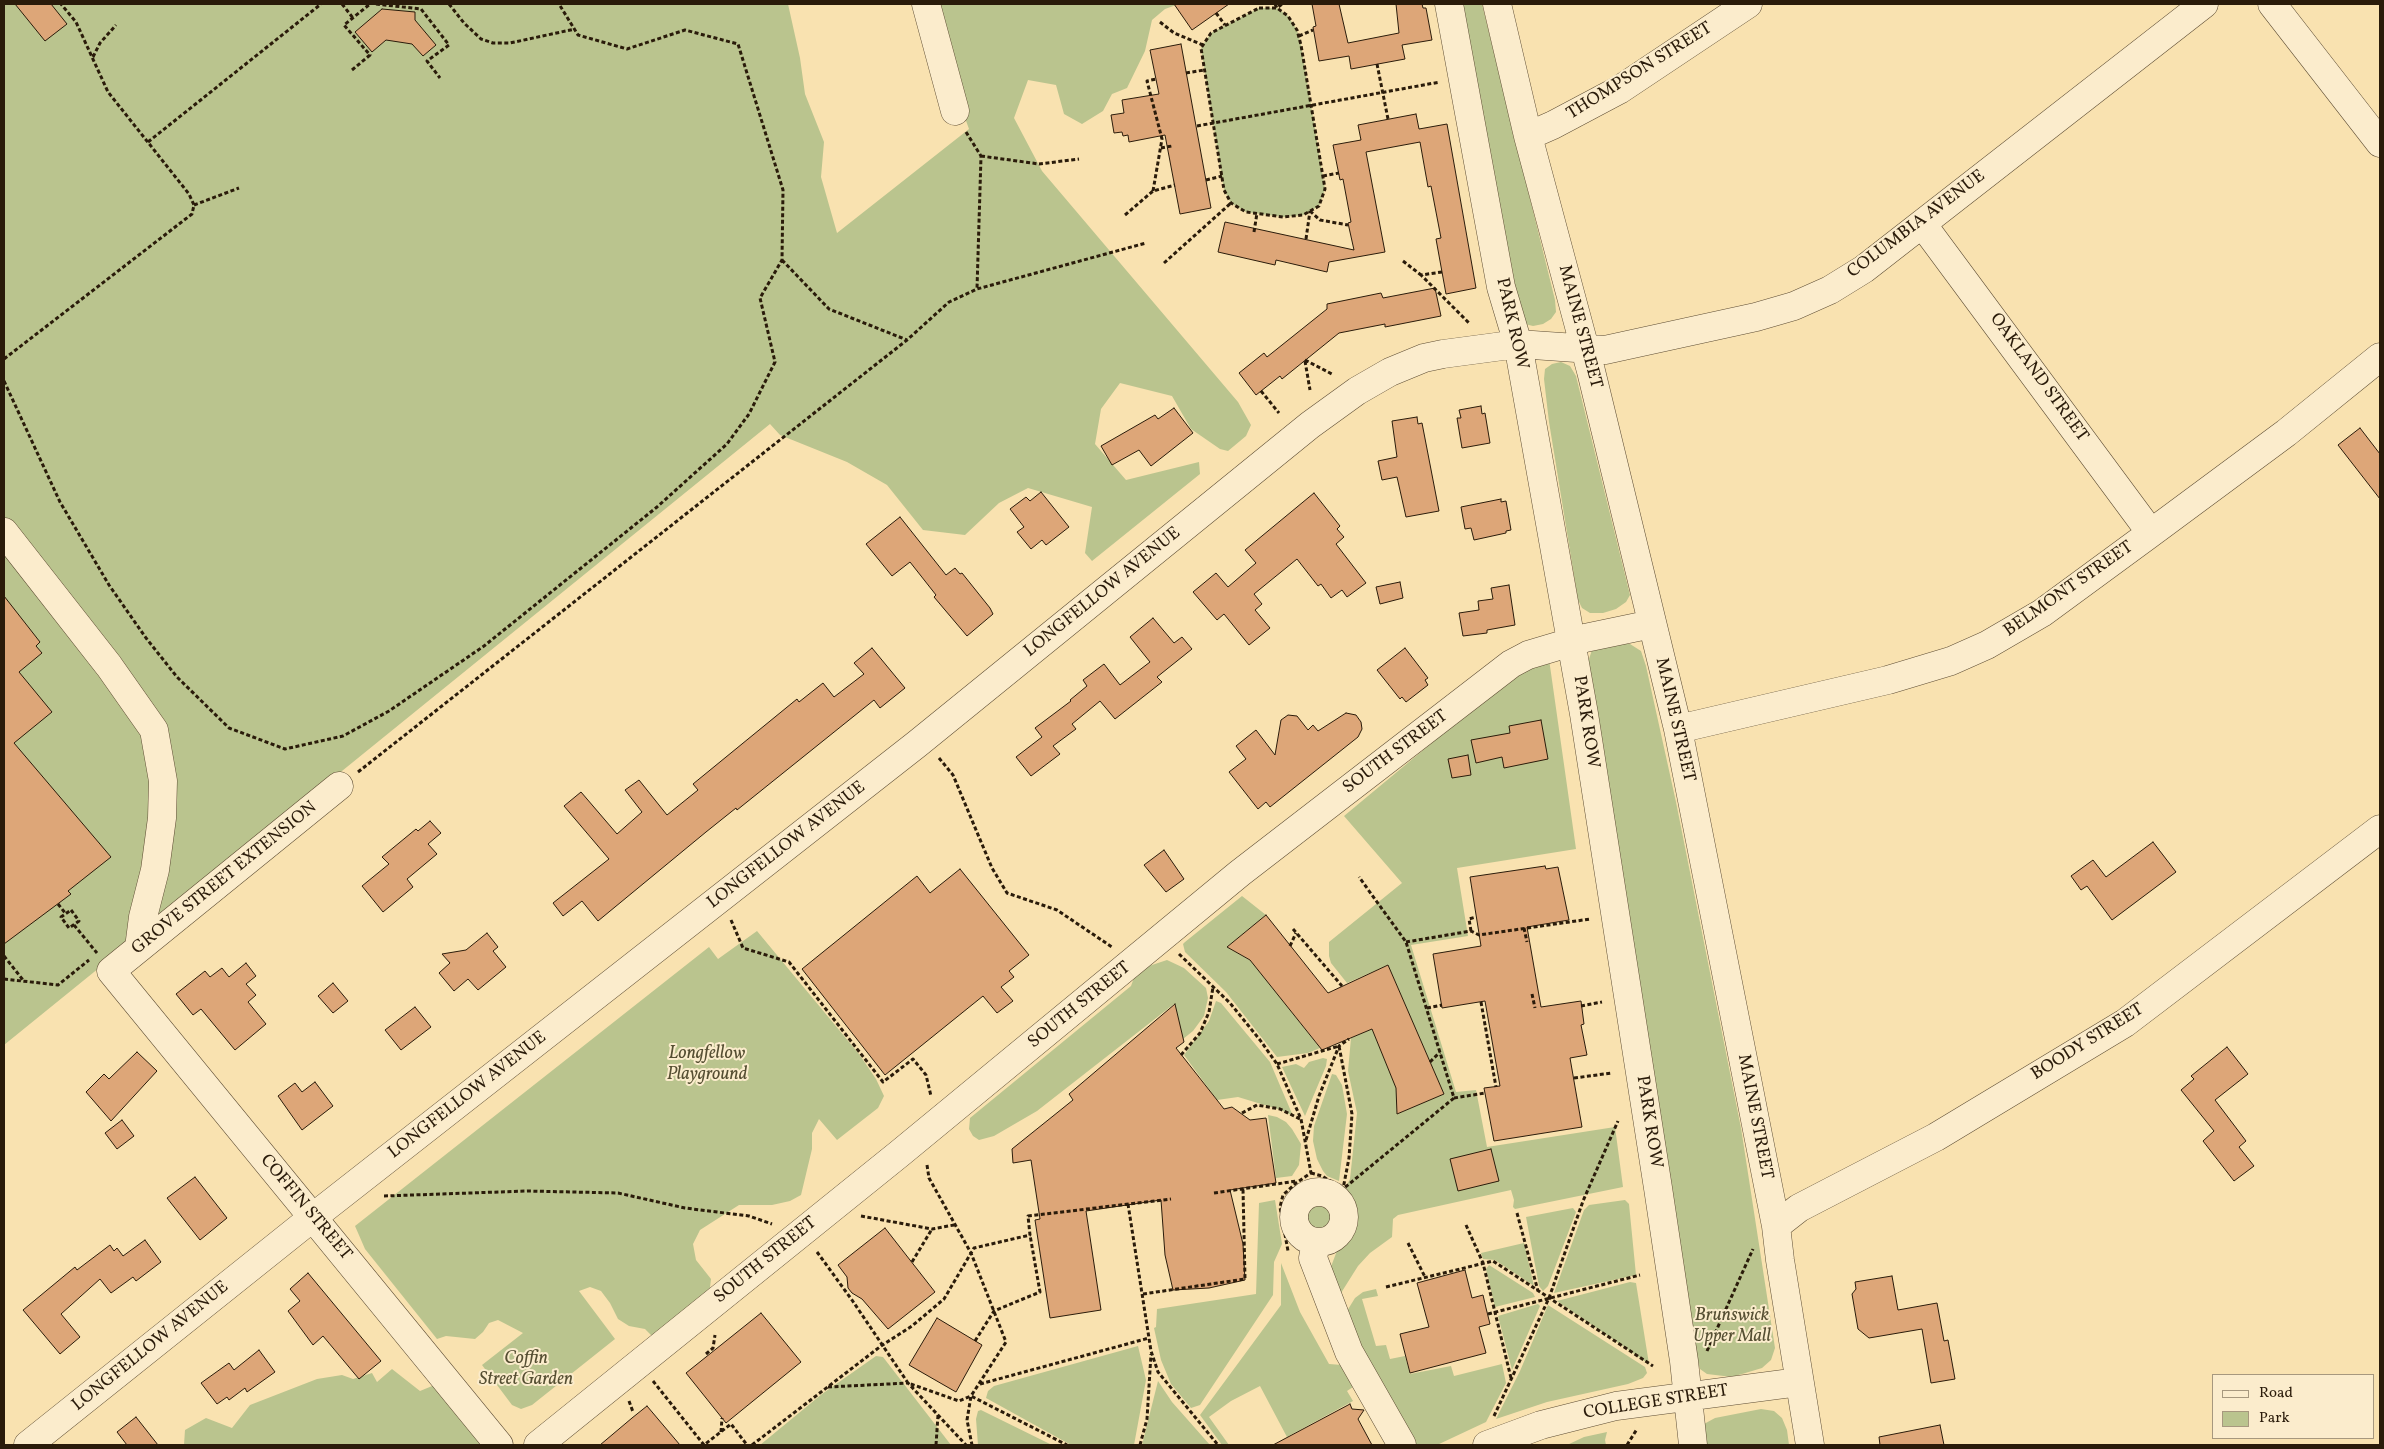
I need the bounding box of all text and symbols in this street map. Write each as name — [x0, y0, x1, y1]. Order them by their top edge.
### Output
street label: THOMPSON STREET — [1563, 18, 1717, 126]
street label: COLUMBIA AVENUE — [1844, 166, 1990, 284]
street label: MAINE STREET — [1552, 263, 1606, 391]
street label: PARK ROW — [1490, 276, 1532, 372]
street label: OAKLAND STREET — [1984, 309, 2092, 447]
street label: LONGFELLOW AVENUE — [1020, 523, 1186, 663]
street label: BELMONT STREET — [2000, 537, 2138, 643]
street label: MAINE STREET — [1649, 656, 1699, 784]
street label: PARK ROW — [1567, 674, 1603, 770]
street label: SOUTH STREET — [1339, 707, 1453, 799]
street label: LONGFELLOW AVENUE — [704, 778, 870, 914]
street label: GROVE STREET EXTENSION — [128, 798, 322, 960]
street label: SOUTH STREET — [1024, 958, 1136, 1054]
street label: BOODY STREET — [2028, 1000, 2148, 1086]
street label: LONGFELLOW AVENUE — [385, 1028, 551, 1164]
park label: Longfellow Playground — [667, 1044, 747, 1086]
street label: MAINE STREET — [1731, 1053, 1777, 1181]
street label: PARK ROW — [1630, 1074, 1666, 1170]
street label: COFFIN STREET — [254, 1151, 356, 1265]
street label: SOUTH STREET — [710, 1213, 822, 1309]
street label: LONGFELLOW AVENUE — [68, 1277, 234, 1417]
park label: Brunswick Upper Mall — [1693, 1306, 1771, 1348]
park label: Coffin Street Garden — [479, 1349, 573, 1392]
legend — [2212, 1374, 2374, 1439]
street label: COLLEGE STREET — [1582, 1381, 1730, 1425]
text: Road — [2259, 1383, 2293, 1404]
text: Park — [2259, 1408, 2290, 1429]

